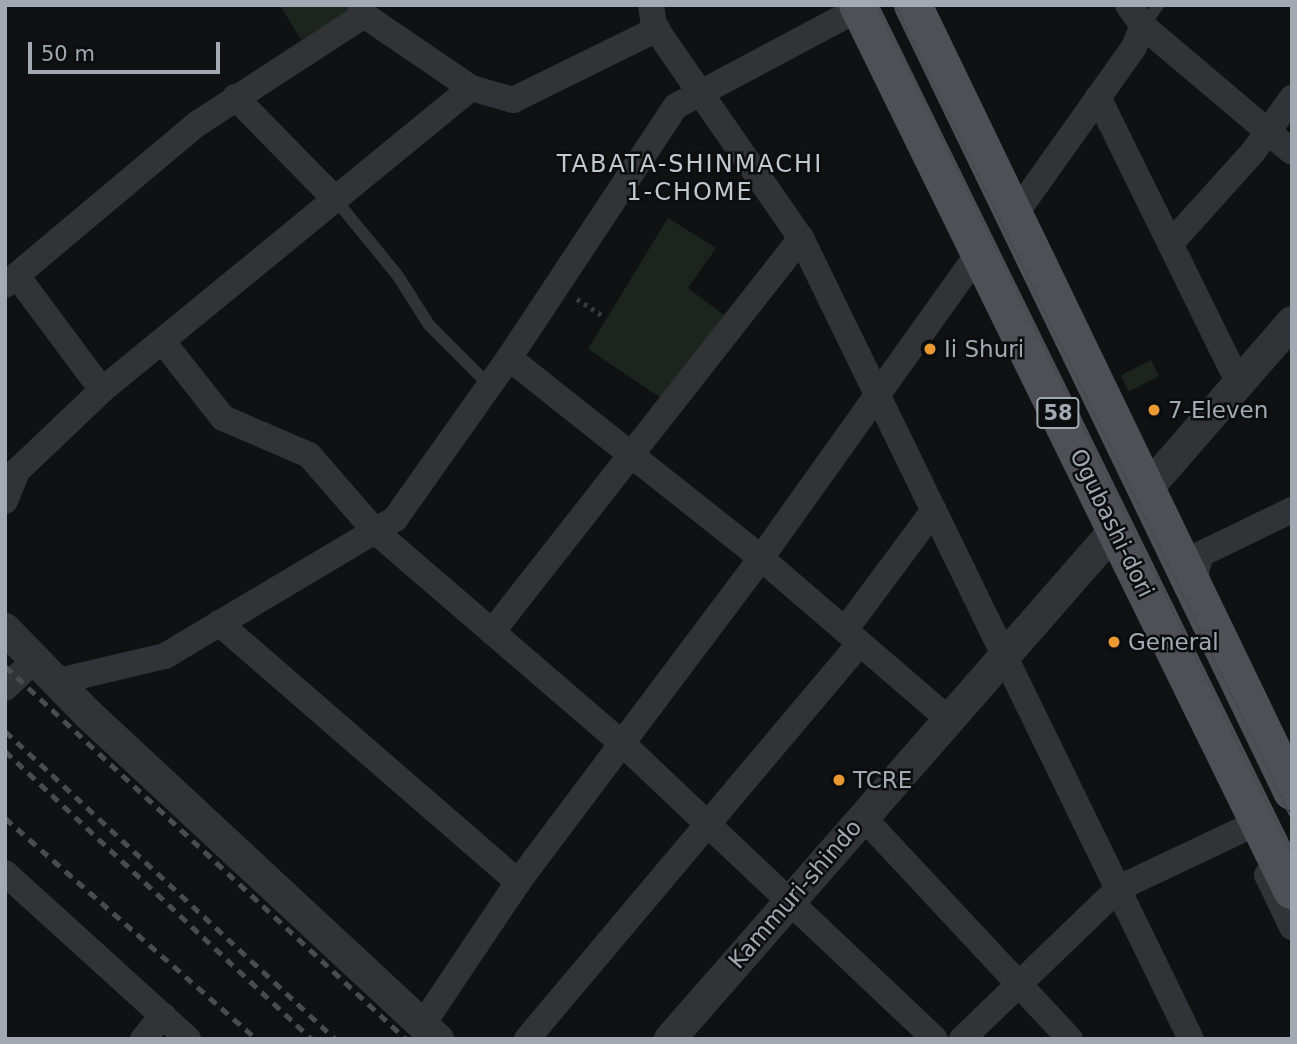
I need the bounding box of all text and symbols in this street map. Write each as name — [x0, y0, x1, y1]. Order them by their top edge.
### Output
scale bar — [32, 28, 224, 72]
text: 50 m — [41, 42, 95, 66]
district label: TABATA-SHINMACHI 1-CHOME — [559, 151, 821, 207]
place label: Ii Shuri — [944, 335, 1024, 363]
marker: Ii Shuri — [922, 341, 938, 357]
road number: 58 — [1035, 396, 1081, 430]
place label: 7-Eleven — [1168, 396, 1268, 424]
marker: 7-Eleven — [1146, 402, 1162, 418]
street label: Ogubashi-dori — [1064, 444, 1160, 602]
place label: General — [1128, 628, 1219, 656]
marker: General — [1106, 634, 1122, 650]
place label: TCRE — [853, 766, 912, 794]
marker: TCRE — [831, 772, 847, 788]
street label: Kammuri-shindo — [723, 814, 867, 974]

